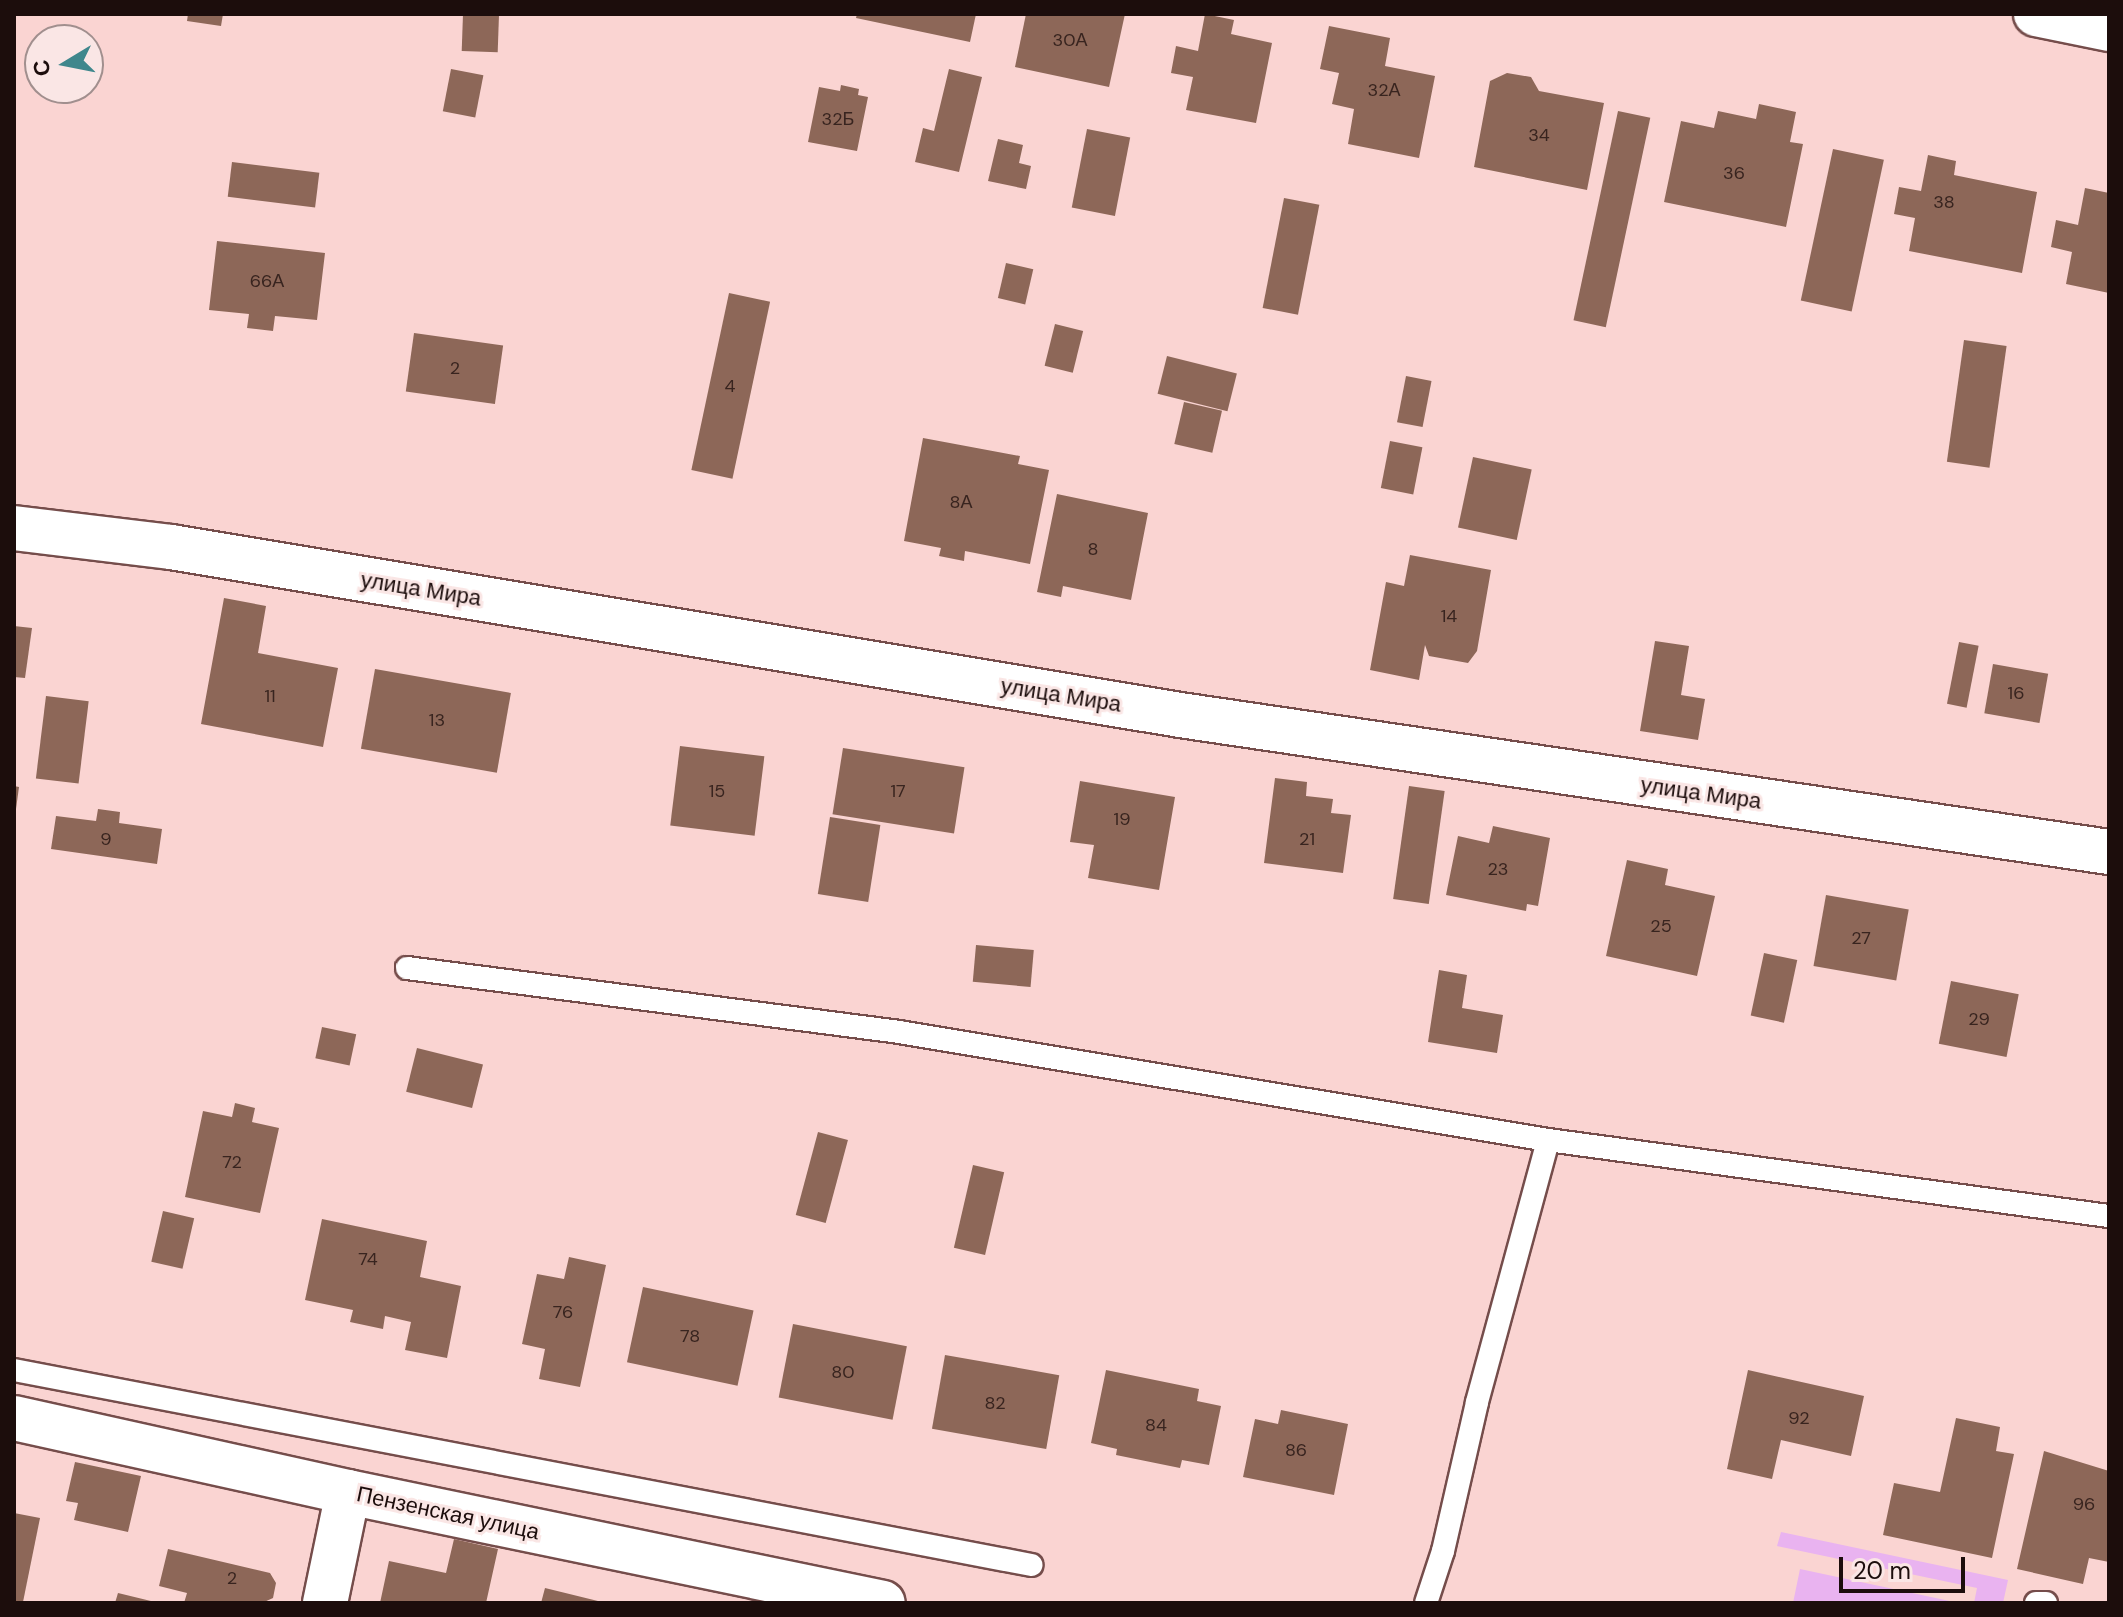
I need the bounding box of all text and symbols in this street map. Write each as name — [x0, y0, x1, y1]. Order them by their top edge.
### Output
north arrow — [24, 24, 104, 104]
house number: 30А — [1053, 29, 1087, 51]
text: С — [26, 58, 58, 78]
house number: 32А — [1367, 79, 1401, 101]
house number: 32Б — [822, 108, 854, 130]
house number: 34 — [1528, 124, 1550, 146]
house number: 36 — [1723, 162, 1745, 184]
house number: 38 — [1933, 191, 1955, 213]
house number: 66А — [250, 270, 284, 292]
house number: 2 — [450, 357, 460, 379]
house number: 4 — [725, 375, 735, 397]
house number: 8А — [950, 491, 972, 513]
house number: 8 — [1088, 538, 1098, 560]
street label: улица Мира — [359, 566, 483, 612]
house number: 14 — [1441, 605, 1457, 627]
street label: улица Мира — [999, 672, 1123, 718]
house number: 16 — [2008, 682, 2024, 704]
house number: 11 — [264, 685, 276, 707]
house number: 13 — [429, 709, 445, 731]
street label: улица Мира — [1639, 771, 1763, 815]
house number: 15 — [709, 780, 725, 802]
house number: 17 — [890, 780, 906, 802]
house number: 19 — [1114, 808, 1130, 830]
house number: 9 — [100, 828, 112, 850]
house number: 21 — [1299, 828, 1315, 850]
house number: 23 — [1487, 858, 1509, 880]
house number: 25 — [1650, 915, 1672, 937]
house number: 27 — [1851, 927, 1871, 949]
house number: 29 — [1968, 1008, 1990, 1030]
house number: 72 — [222, 1151, 242, 1173]
house number: 74 — [358, 1248, 378, 1270]
house number: 76 — [553, 1301, 573, 1323]
house number: 78 — [680, 1325, 700, 1347]
house number: 80 — [831, 1361, 855, 1383]
house number: 82 — [984, 1392, 1006, 1414]
house number: 92 — [1788, 1407, 1810, 1429]
house number: 84 — [1145, 1414, 1167, 1436]
house number: 86 — [1285, 1439, 1307, 1461]
street label: Пензенская улица — [354, 1481, 542, 1545]
house number: 96 — [2073, 1493, 2095, 1515]
scale bar — [1843, 1541, 1969, 1591]
text: 20 m — [1853, 1555, 1911, 1586]
house number: 2 — [227, 1567, 237, 1589]

